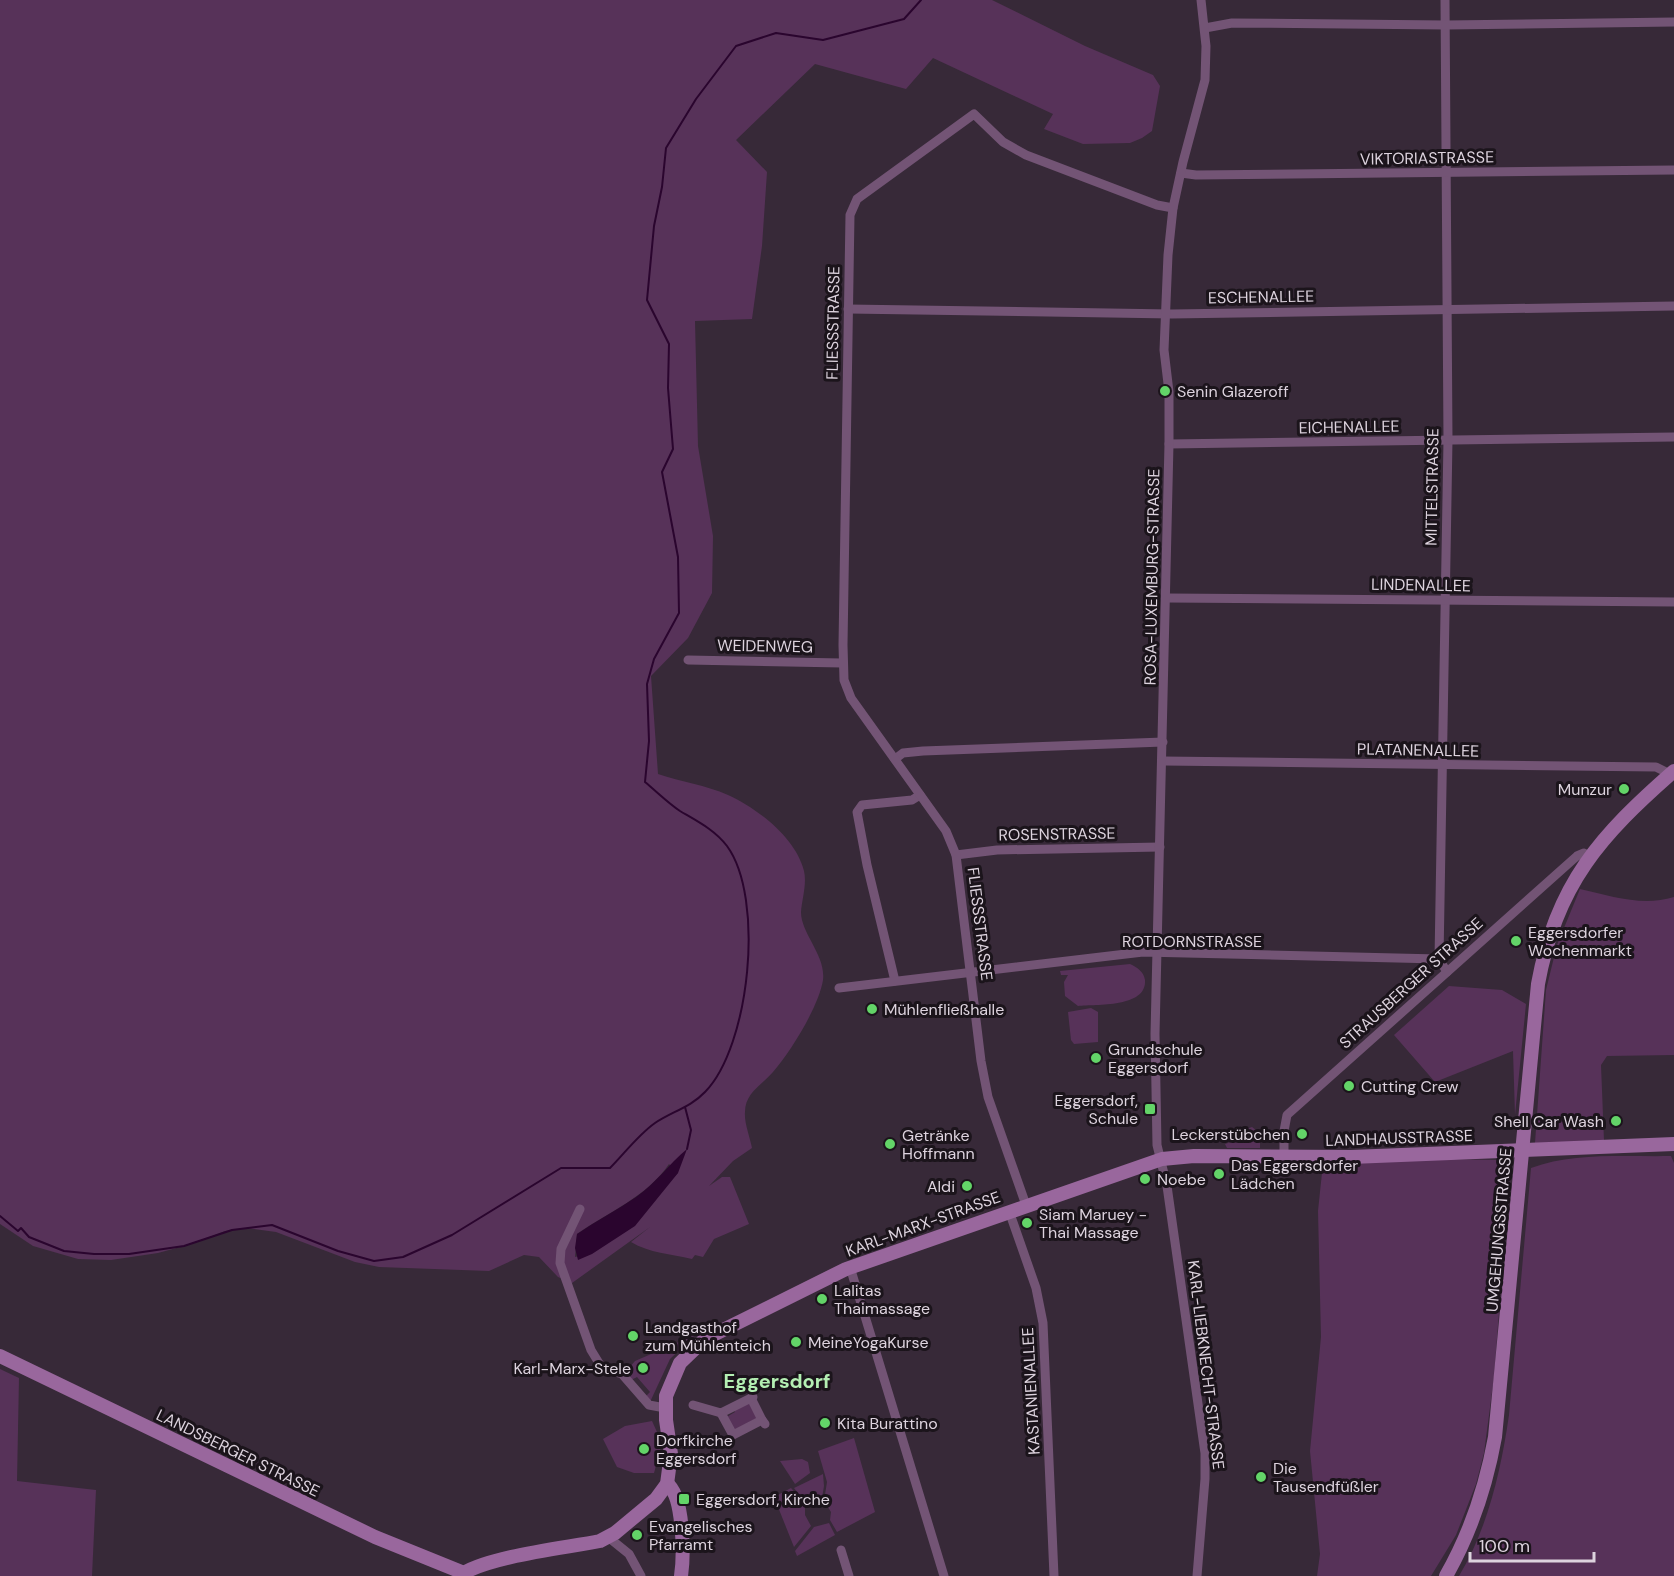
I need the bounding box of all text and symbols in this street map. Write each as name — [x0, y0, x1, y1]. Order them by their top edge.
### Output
street label: VIKTORIASTRASSE — [1360, 146, 1494, 170]
street label: FLIESSSTRASSE — [822, 266, 844, 380]
street label: ESCHENALLEE — [1208, 286, 1314, 308]
place label: Senin Glazeroff — [1177, 381, 1289, 402]
marker: Senin Glazeroff — [1158, 384, 1172, 398]
street label: EICHENALLEE — [1298, 416, 1400, 438]
street label: MITTELSTRASSE — [1420, 428, 1444, 546]
street label: ROSA-LUXEMBURG-STRASSE — [1140, 468, 1164, 686]
street label: LINDENALLEE — [1371, 574, 1471, 596]
street label: WEIDENWEG — [717, 635, 813, 657]
street label: PLATANENALLEE — [1357, 738, 1479, 762]
place label: Munzur — [1558, 779, 1612, 800]
marker: Munzur — [1617, 782, 1631, 796]
street label: ROSENSTRASSE — [998, 822, 1116, 846]
street label: FLIESSSTRASSE — [963, 866, 997, 982]
street label: STRAUSBERGER STRASSE — [1335, 913, 1487, 1053]
place label: Eggersdorfer Wochenmarkt — [1528, 922, 1632, 961]
street label: ROTDORNSTRASSE — [1122, 931, 1262, 952]
marker: Eggersdorfer Wochenmarkt — [1509, 934, 1523, 948]
place label: Mühlenfließhalle — [884, 999, 1004, 1020]
marker: Mühlenfließhalle — [865, 1002, 879, 1016]
place label: Grundschule Eggersdorf — [1108, 1039, 1203, 1078]
marker: Grundschule Eggersdorf — [1089, 1051, 1103, 1065]
place label: Cutting Crew — [1361, 1076, 1458, 1097]
marker: Cutting Crew — [1342, 1079, 1356, 1093]
place label: Eggersdorf, Schule — [1055, 1090, 1138, 1129]
marker: Eggersdorf, Schule — [1143, 1102, 1157, 1116]
place label: Shell Car Wash — [1494, 1111, 1604, 1132]
marker: Shell Car Wash — [1609, 1114, 1623, 1128]
place label: Leckerstübchen — [1171, 1124, 1290, 1145]
place label: Getränke Hoffmann — [902, 1125, 975, 1164]
street label: LANDHAUSSTRASSE — [1325, 1125, 1473, 1151]
marker: Leckerstübchen — [1295, 1127, 1309, 1141]
marker: Getränke Hoffmann — [883, 1137, 897, 1151]
street label: UMGEHUNGSSTRASSE — [1481, 1147, 1517, 1313]
place label: Das Eggersdorfer Lädchen — [1231, 1155, 1358, 1194]
marker: Das Eggersdorfer Lädchen — [1212, 1167, 1226, 1181]
place label: Noebe — [1157, 1169, 1206, 1190]
marker: Noebe — [1138, 1172, 1152, 1186]
place label: Aldi — [927, 1176, 955, 1197]
marker: Aldi — [960, 1179, 974, 1193]
street label: KARL-MARX-STRASSE — [843, 1186, 1003, 1262]
place label: Siam Maruey - Thai Massage — [1039, 1204, 1147, 1243]
marker: Siam Maruey - Thai Massage — [1020, 1216, 1034, 1230]
street label: KARL-LIEBKNECHT-STRASSE — [1183, 1259, 1229, 1471]
place label: Lalitas Thaimassage — [834, 1280, 930, 1319]
marker: Lalitas Thaimassage — [815, 1292, 829, 1306]
place label: Landgasthof zum Mühlenteich — [645, 1317, 771, 1356]
street label: KASTANIENALLEE — [1017, 1327, 1045, 1455]
marker: Landgasthof zum Mühlenteich — [626, 1329, 640, 1343]
place label: MeineYogaKurse — [808, 1332, 929, 1353]
marker: MeineYogaKurse — [789, 1335, 803, 1349]
place label: Karl-Marx-Stele — [513, 1358, 631, 1379]
marker: Karl-Marx-Stele — [636, 1361, 650, 1375]
district label: Eggersdorf — [724, 1368, 830, 1394]
street label: LANDSBERGER STRASSE — [153, 1404, 323, 1502]
place label: Kita Burattino — [837, 1413, 938, 1434]
marker: Kita Burattino — [818, 1416, 832, 1430]
place label: Dorfkirche Eggersdorf — [656, 1430, 737, 1469]
marker: Dorfkirche Eggersdorf — [637, 1442, 651, 1456]
place label: Die Tausendfüßler — [1273, 1458, 1379, 1497]
marker: Die Tausendfüßler — [1254, 1470, 1268, 1484]
place label: Eggersdorf, Kirche — [696, 1489, 830, 1510]
marker: Eggersdorf, Kirche — [677, 1492, 691, 1506]
place label: Evangelisches Pfarramt — [649, 1516, 753, 1555]
scale bar — [1470, 1525, 1594, 1563]
marker: Evangelisches Pfarramt — [630, 1528, 644, 1542]
text: 100 m — [1479, 1534, 1530, 1558]

